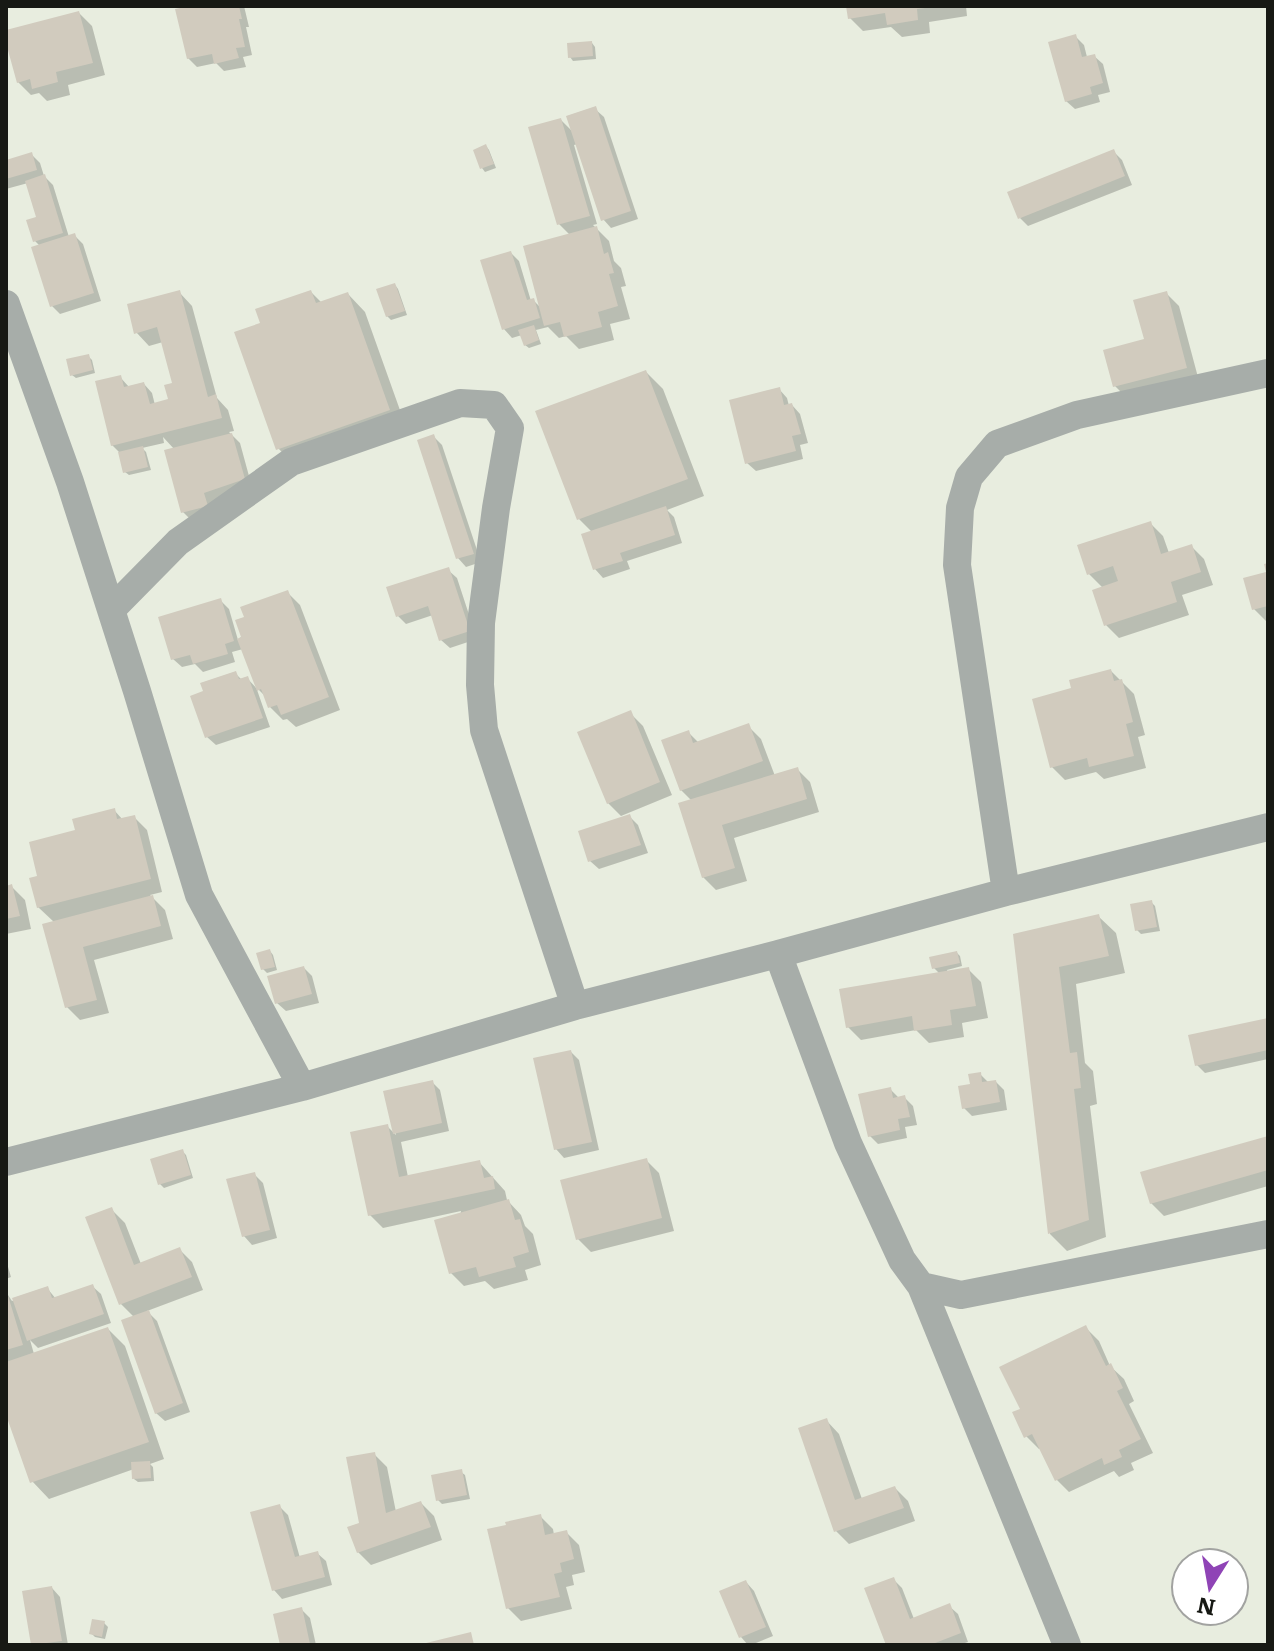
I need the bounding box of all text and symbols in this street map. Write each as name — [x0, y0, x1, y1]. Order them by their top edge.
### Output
north arrow — [1170, 1547, 1250, 1627]
text: N — [1194, 1590, 1218, 1626]

